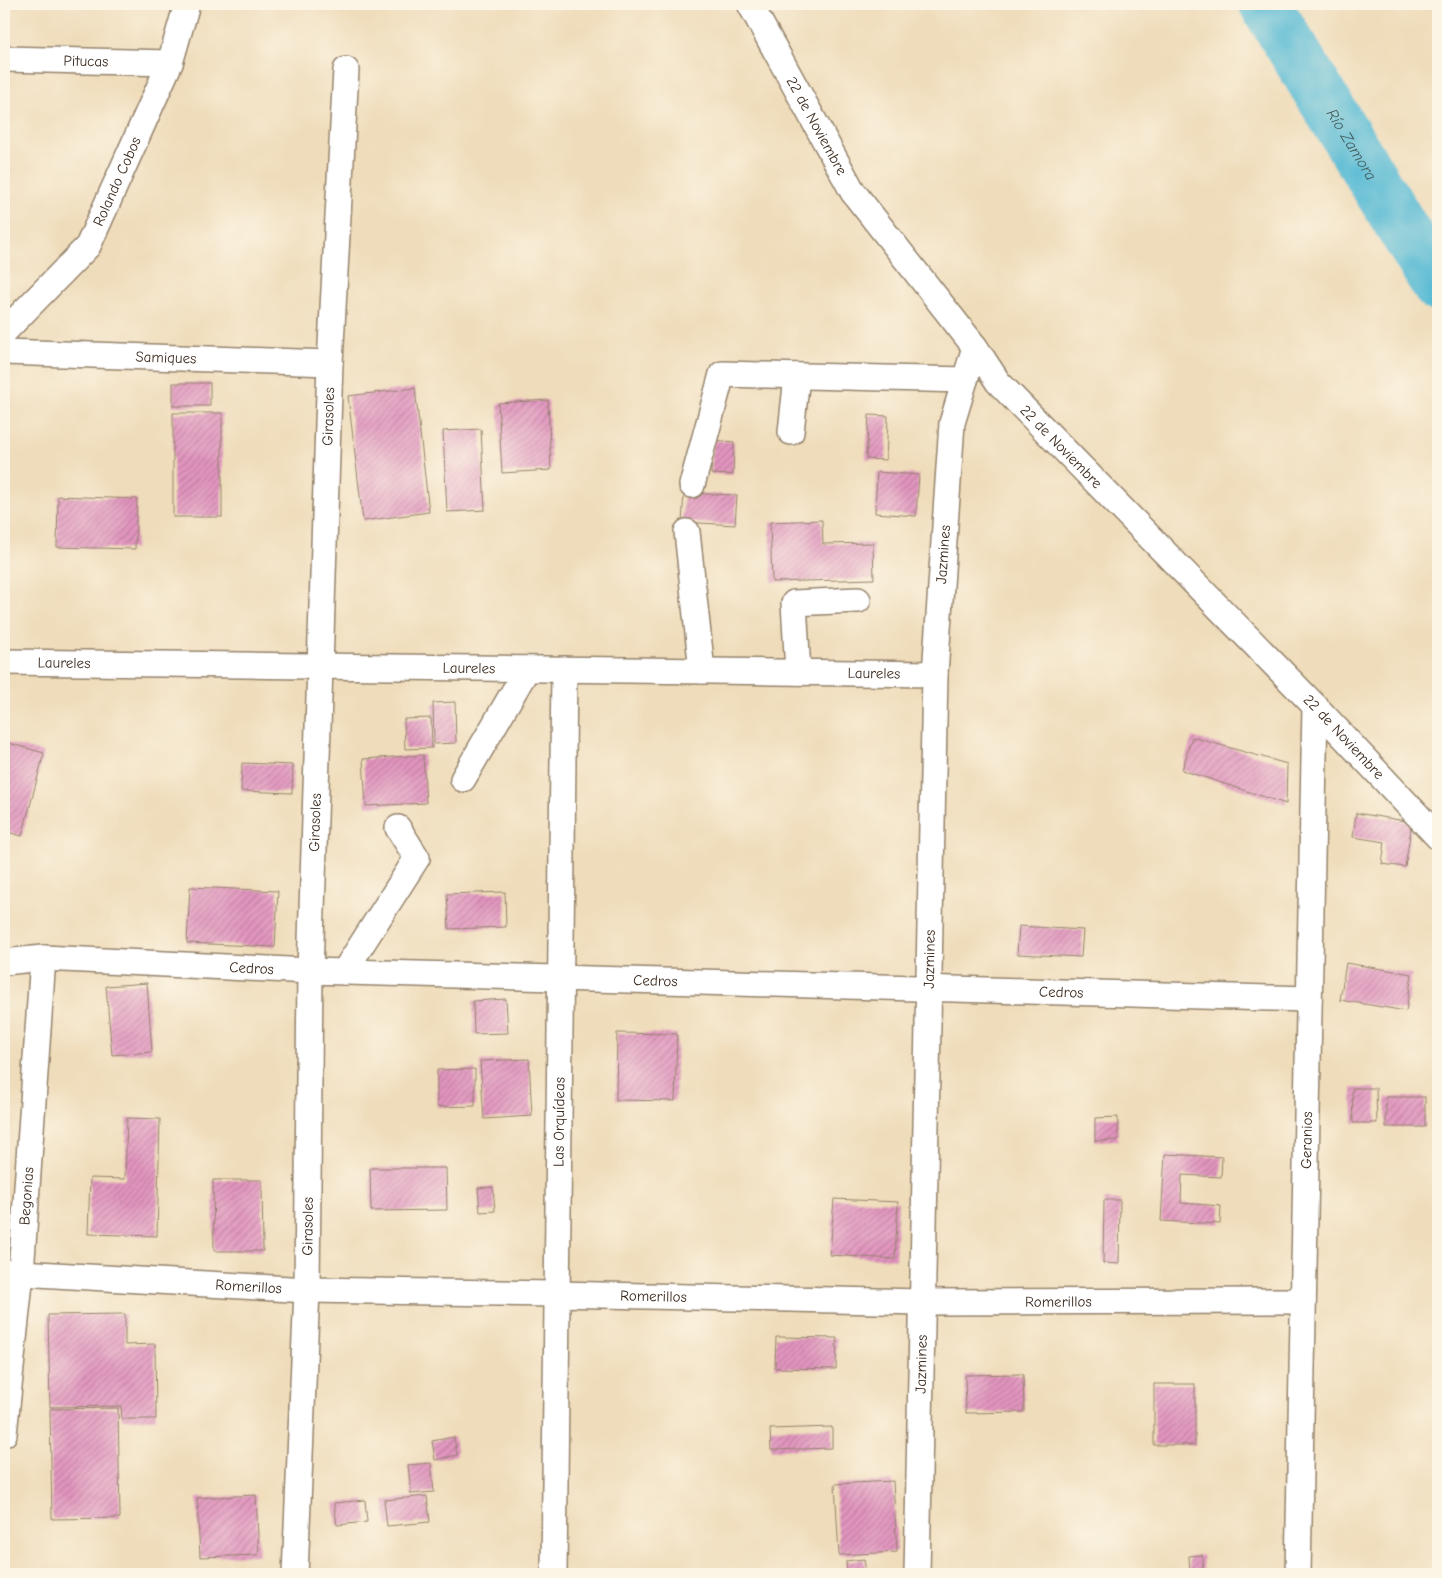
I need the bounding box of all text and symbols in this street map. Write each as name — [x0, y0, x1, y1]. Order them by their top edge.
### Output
street label: Pitucas — [63, 51, 109, 71]
street label: 22 de Noviembre — [783, 73, 851, 179]
water label: Río Zamora — [1323, 106, 1380, 184]
street label: Rolando Cobos — [89, 134, 145, 229]
street label: Samiques — [135, 347, 197, 367]
street label: Girasoles — [318, 387, 338, 446]
street label: 22 de Noviembre — [1016, 401, 1106, 493]
street label: Jazmines — [932, 524, 954, 584]
street label: Laureles — [37, 653, 91, 672]
street label: Laureles — [442, 659, 496, 677]
street label: Laureles — [847, 664, 901, 683]
street label: 22 de Noviembre — [1300, 691, 1388, 783]
street label: Girasoles — [305, 793, 325, 852]
street label: Jazmines — [920, 929, 939, 989]
street label: Cedros — [229, 958, 274, 978]
street label: Cedros — [633, 971, 678, 990]
street label: Cedros — [1039, 982, 1084, 1002]
street label: Las Orquídeas — [549, 1077, 568, 1167]
street label: Geranios — [1297, 1111, 1316, 1169]
street label: Begonias — [15, 1166, 37, 1226]
street label: Girasoles — [298, 1197, 317, 1256]
street label: Romerillos — [215, 1276, 282, 1297]
street label: Romerillos — [620, 1286, 687, 1306]
street label: Romerillos — [1025, 1293, 1092, 1311]
street label: Jazmines — [912, 1334, 931, 1394]

